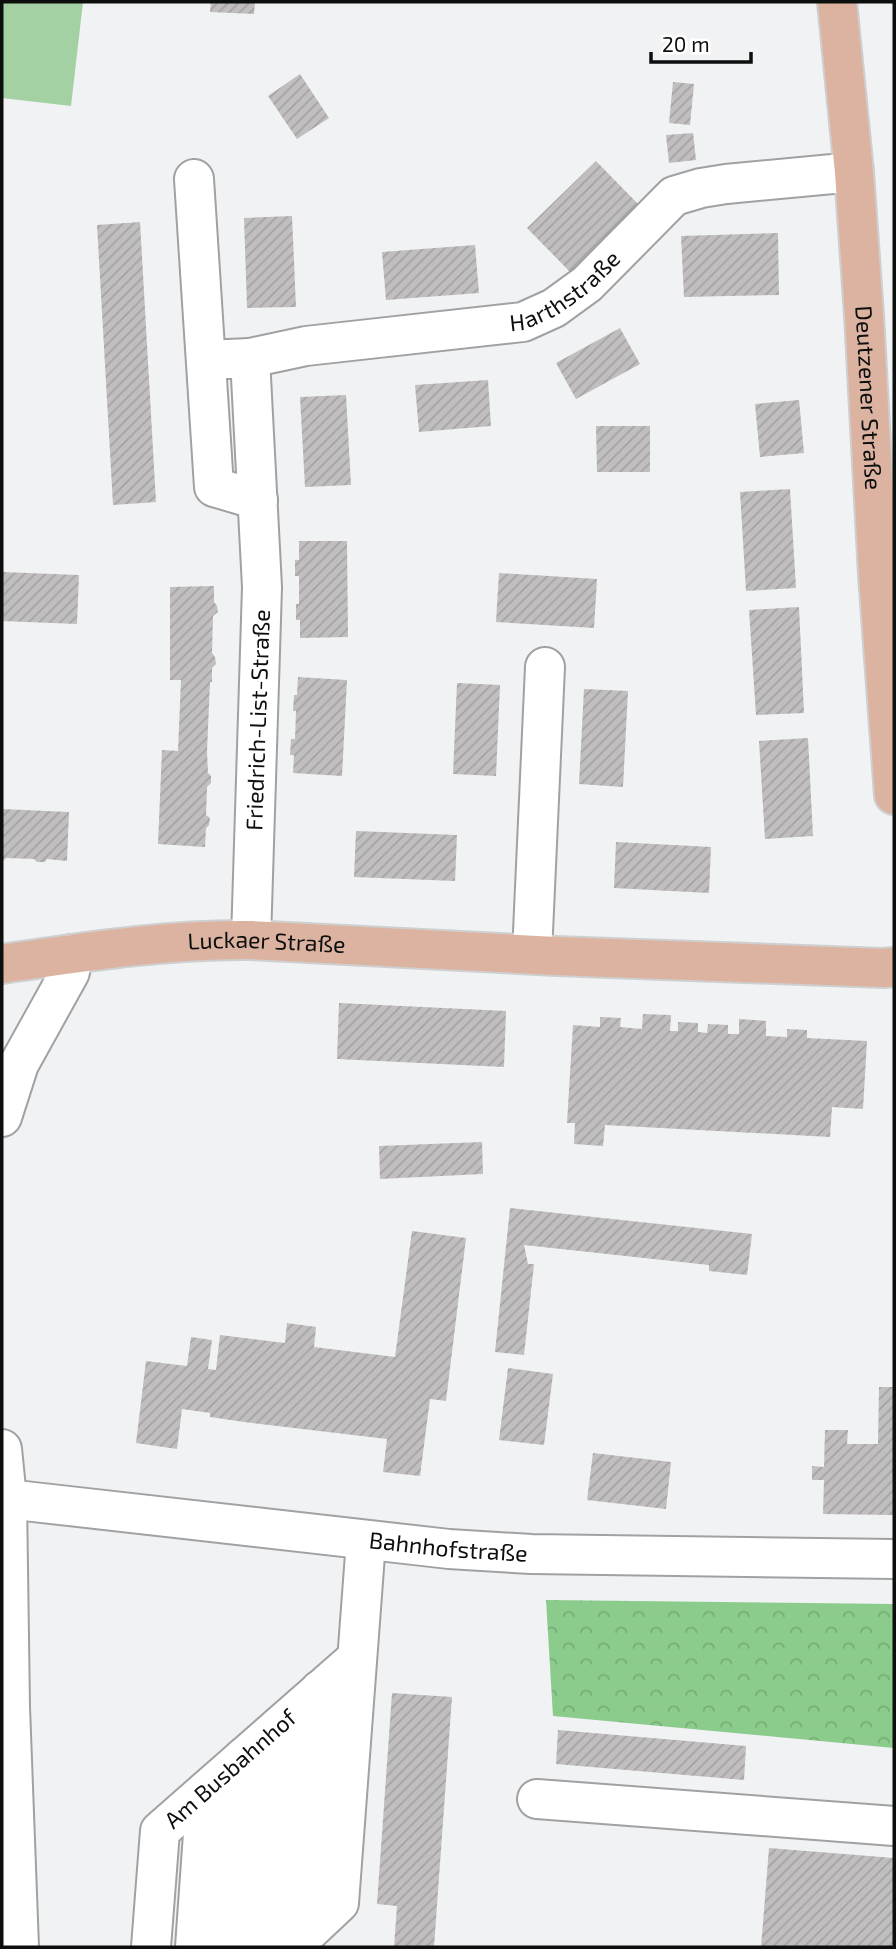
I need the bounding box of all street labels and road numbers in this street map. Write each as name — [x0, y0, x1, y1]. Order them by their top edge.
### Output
street label: Harthstraße — [508, 244, 625, 336]
street label: Deutzener Straße — [850, 305, 888, 491]
street label: Friedrich-List-Straße — [239, 609, 275, 831]
street label: Luckaer Straße — [187, 925, 346, 958]
street label: Bahnhofstraße — [368, 1525, 528, 1567]
street label: Am Busbahnhof — [158, 1702, 302, 1834]

